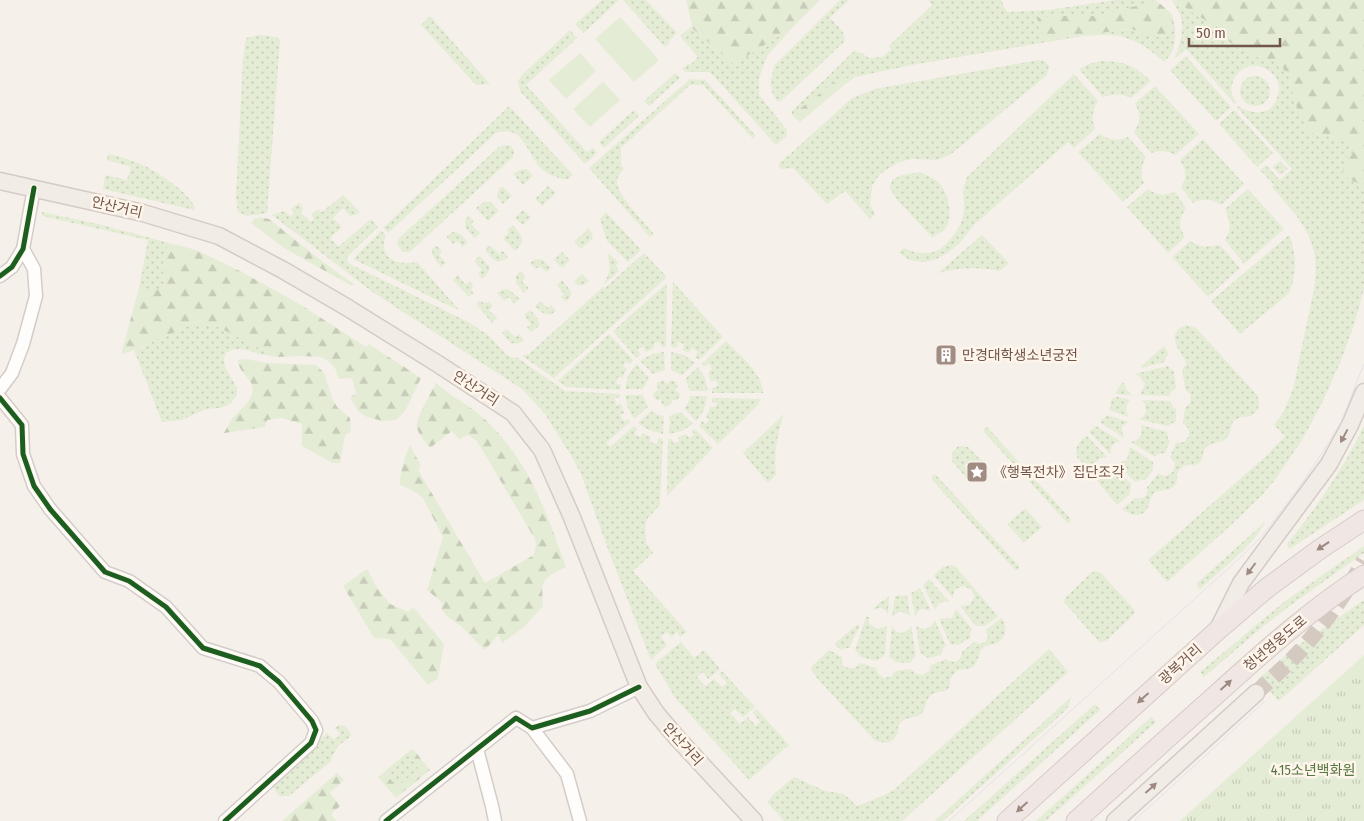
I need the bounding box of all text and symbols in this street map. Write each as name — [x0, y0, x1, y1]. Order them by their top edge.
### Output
scale bar — [1189, 15, 1280, 47]
text: 50 m — [1196, 24, 1226, 42]
street label: 안산거리 — [90, 193, 144, 222]
building icon: 만경대학생소년궁전 — [934, 343, 958, 367]
place label: 만경대학생소년궁전 — [962, 347, 1078, 364]
street label: 안산거리 — [449, 367, 502, 410]
one-way arrow — [1340, 429, 1348, 443]
place icon: 《행복전차》집단조각 — [965, 460, 989, 484]
place label: 《행복전차》집단조각 — [993, 464, 1124, 481]
one-way arrow — [1317, 542, 1330, 551]
one-way arrow — [1246, 562, 1256, 576]
street label: 청년영웅도로 — [1240, 612, 1310, 675]
street label: 광복거리 — [1155, 641, 1205, 688]
one-way arrow — [1220, 679, 1232, 691]
one-way arrow — [1136, 693, 1149, 704]
street label: 안산거리 — [659, 719, 706, 769]
park label: 4.15소년백화원 — [1271, 762, 1355, 779]
one-way arrow — [1145, 782, 1157, 794]
one-way arrow — [1015, 802, 1028, 813]

